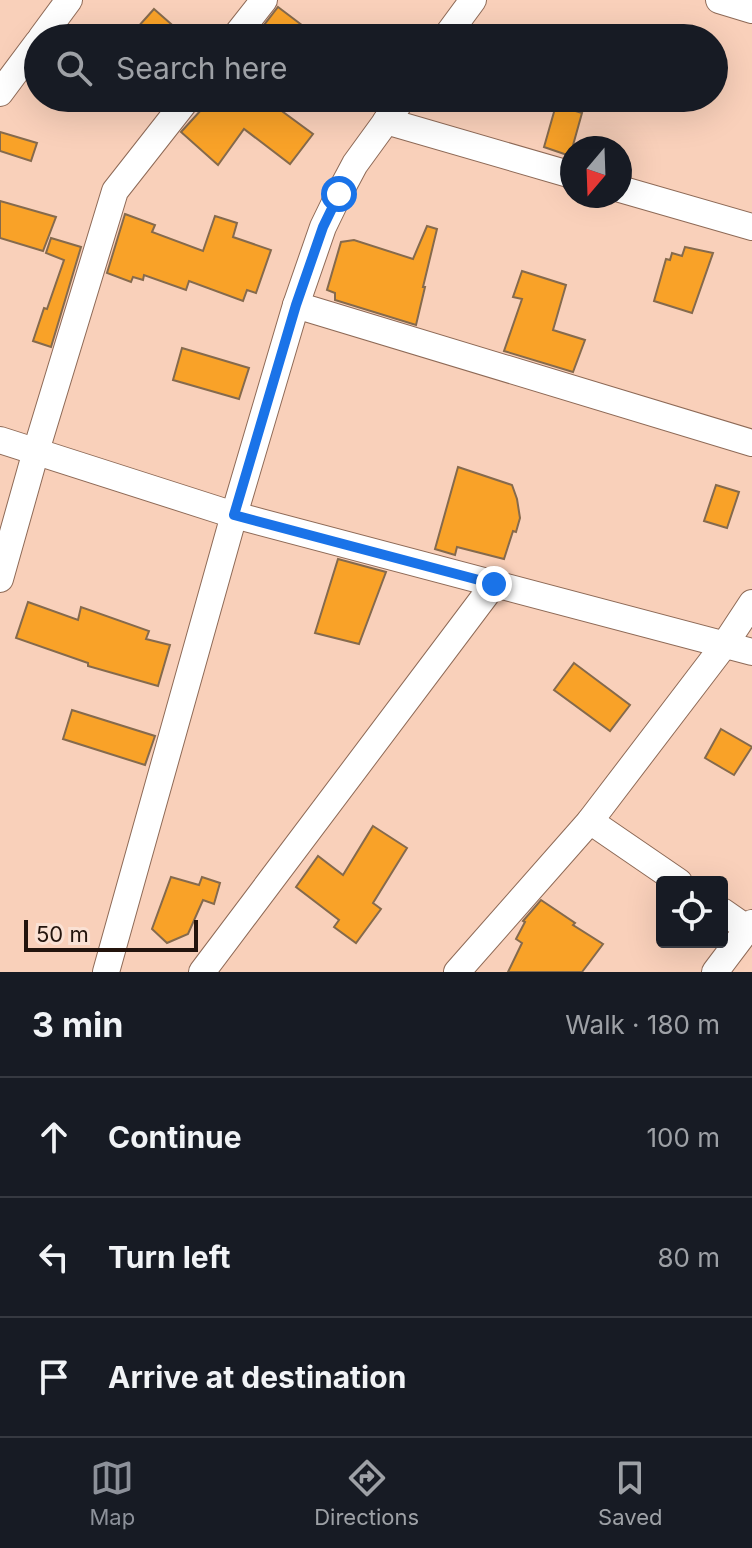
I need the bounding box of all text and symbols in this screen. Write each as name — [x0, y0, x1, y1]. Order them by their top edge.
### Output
search box — [24, 24, 728, 112]
icon: search — [52, 46, 96, 90]
text: Search here — [116, 50, 288, 86]
north arrow — [560, 136, 632, 208]
route start — [321, 176, 357, 212]
route end — [476, 566, 512, 602]
map controls — [656, 876, 728, 948]
button: locate — [656, 876, 728, 948]
scale bar — [24, 916, 198, 952]
text: 50 m — [36, 921, 89, 947]
text: 3 min — [32, 1004, 123, 1045]
text: Walk · 180 m — [565, 1009, 720, 1040]
icon: ahead — [32, 1115, 76, 1159]
text: Continue — [108, 1119, 242, 1155]
text: 100 m — [647, 1122, 720, 1153]
icon: left — [32, 1235, 76, 1279]
text: Turn left — [108, 1239, 230, 1275]
text: 80 m — [657, 1242, 720, 1273]
icon: arrive — [32, 1355, 76, 1399]
text: Arrive at destination — [108, 1359, 406, 1395]
tab: Map — [90, 1456, 135, 1530]
tab: Directions — [314, 1456, 419, 1530]
tab: Saved — [598, 1456, 662, 1530]

